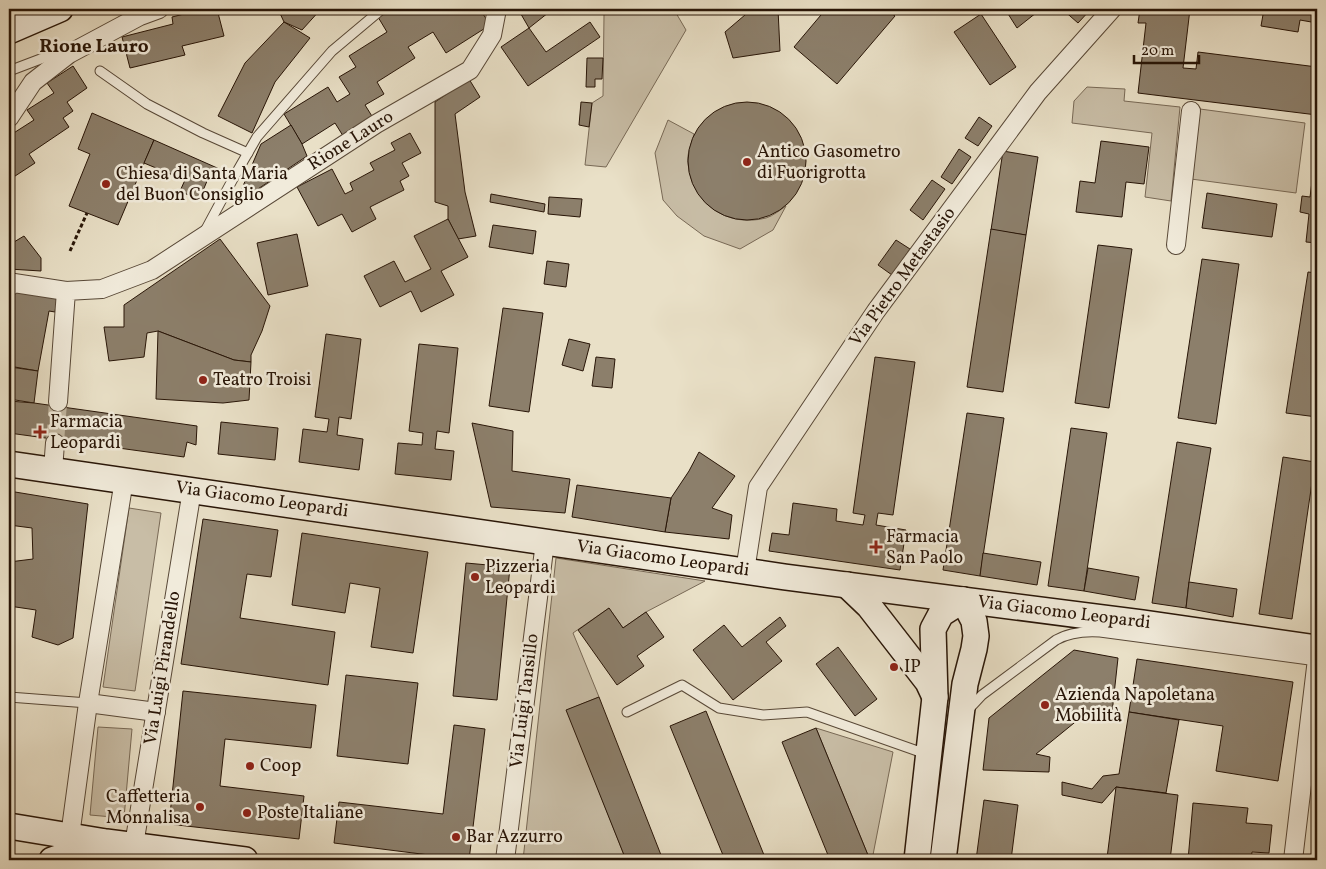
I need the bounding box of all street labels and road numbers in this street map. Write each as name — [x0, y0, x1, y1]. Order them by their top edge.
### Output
street label: Rione Lauro — [303, 105, 399, 177]
street label: Via Pietro Metastasio — [844, 202, 962, 352]
street label: Via Giacomo Leopardi — [174, 475, 350, 525]
street label: Via Giacomo Leopardi — [575, 534, 751, 584]
street label: Via Luigi Pirandello — [138, 589, 188, 747]
street label: Via Giacomo Leopardi — [976, 590, 1152, 636]
street label: Via Luigi Tansillo — [504, 632, 546, 770]

